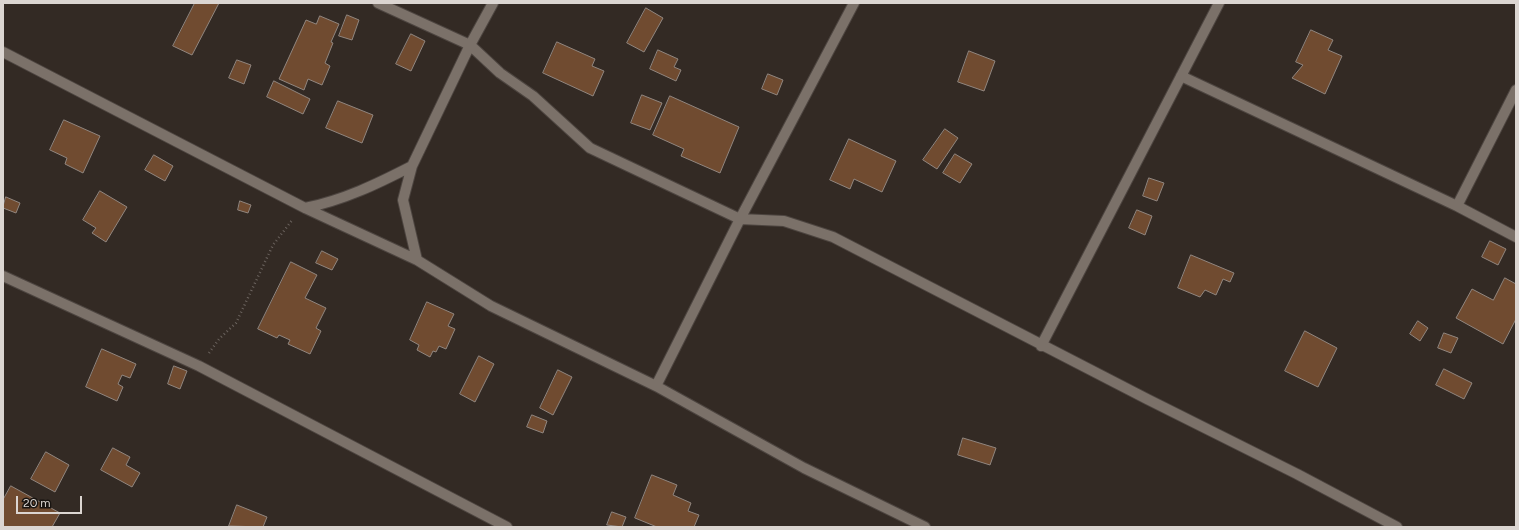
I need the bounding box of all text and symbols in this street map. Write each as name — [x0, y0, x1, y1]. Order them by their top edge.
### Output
scale bar — [18, 488, 84, 514]
text: 20 m — [23, 496, 51, 510]

